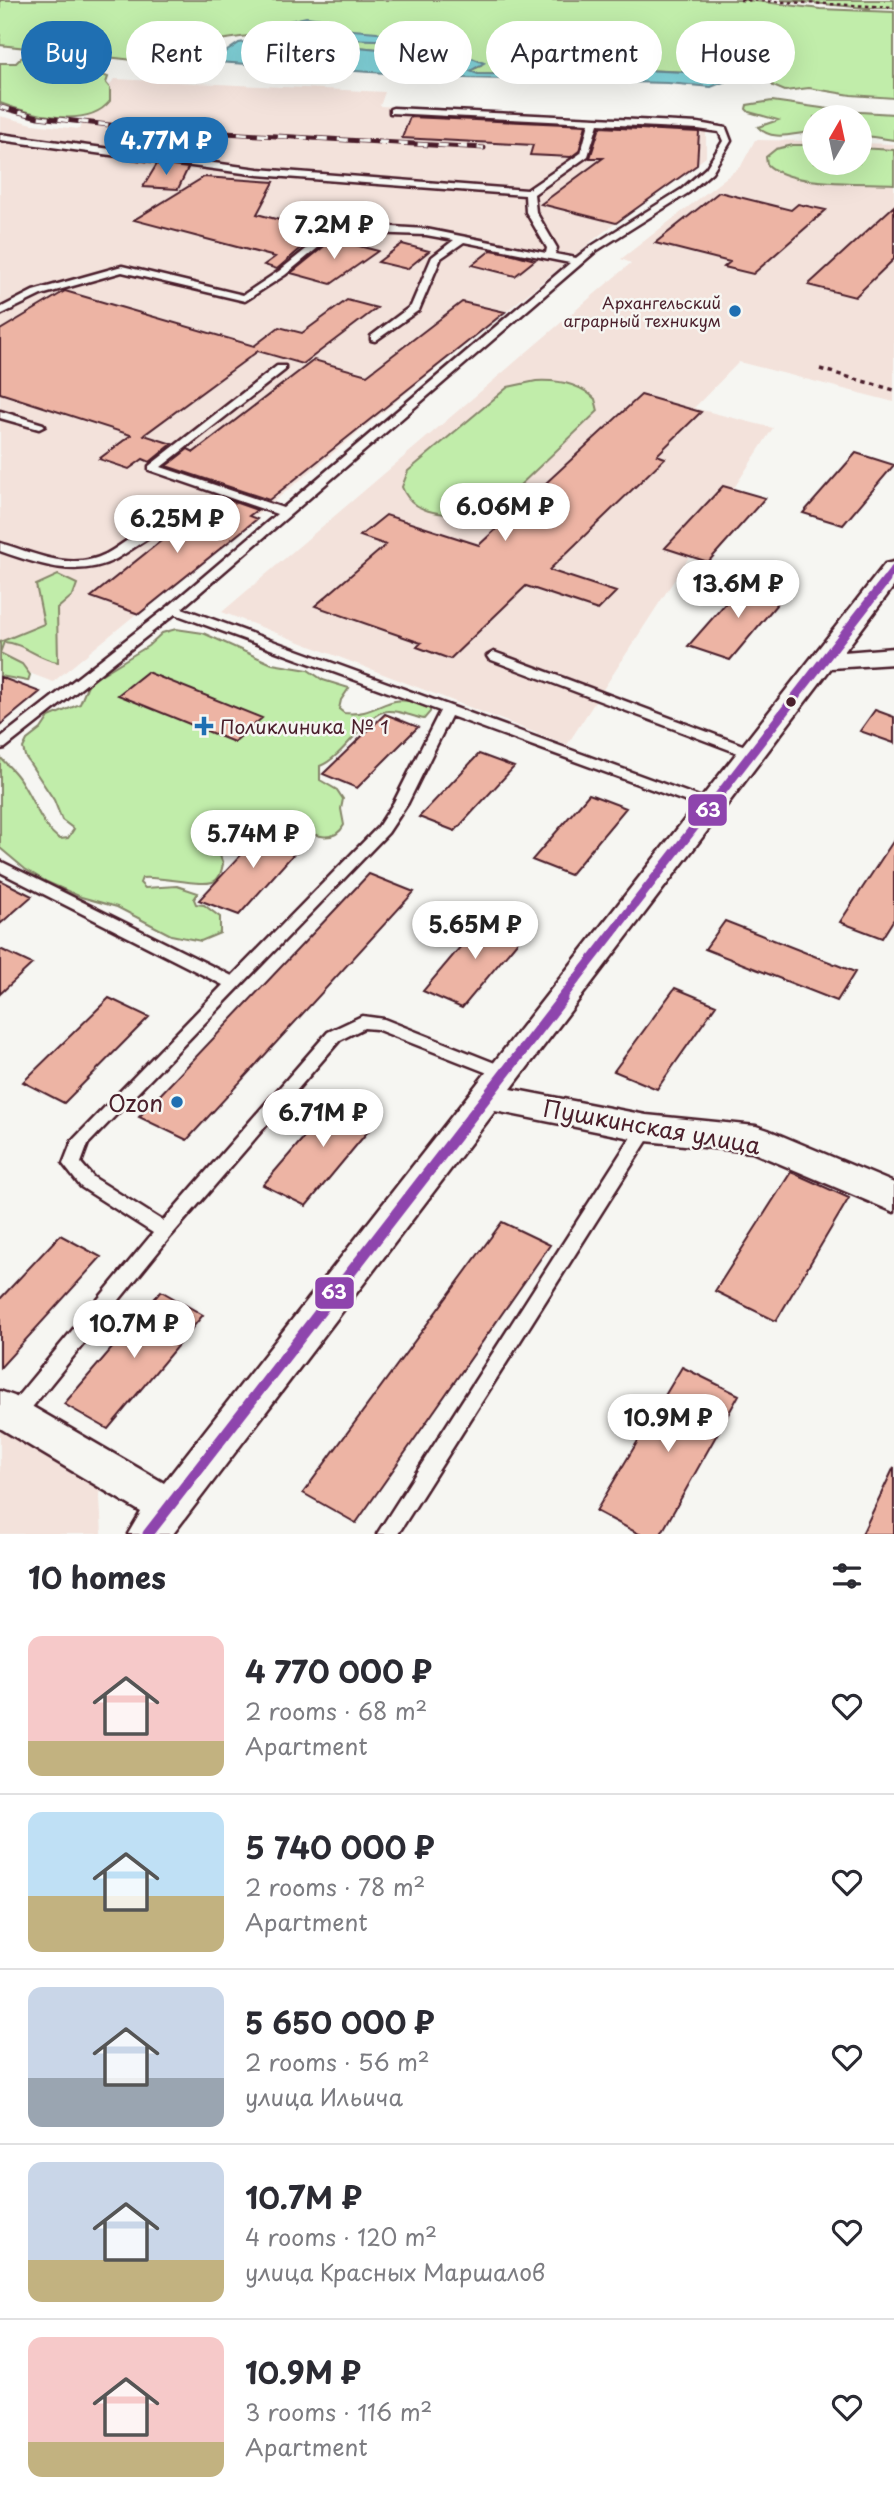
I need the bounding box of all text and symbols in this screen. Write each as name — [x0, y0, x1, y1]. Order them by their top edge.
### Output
chip: Buy — [21, 21, 112, 84]
chip: Rent — [126, 21, 227, 84]
chip: Filters — [241, 21, 360, 84]
chip: New — [374, 21, 472, 84]
chip: Apartment — [486, 21, 662, 84]
chip: House — [676, 21, 795, 84]
north arrow — [802, 105, 872, 175]
map controls — [802, 105, 872, 175]
pin: 4.77M ₽ — [101, 118, 231, 177]
text: 4.77M ₽ — [120, 122, 212, 157]
pin: 7.2M ₽ — [277, 202, 391, 261]
text: 7.2M ₽ — [294, 206, 374, 241]
place label: Архангельский аграрный техникум — [563, 290, 721, 332]
marker: Архангельский аграрный техникум — [727, 303, 743, 319]
pin: 6.06M ₽ — [440, 484, 570, 543]
text: 6.06M ₽ — [456, 488, 554, 523]
pin: 6.25M ₽ — [112, 496, 242, 555]
text: 6.25M ₽ — [130, 500, 224, 535]
pin: 13.6M ₽ — [673, 560, 803, 620]
text: 13.6M ₽ — [692, 565, 784, 600]
unlabelled marker — [784, 695, 798, 709]
place label: Поликлиника № 1 — [220, 712, 389, 740]
marker: Поликлиника № 1 — [194, 716, 214, 736]
line badge: 63 — [687, 793, 728, 827]
text: 63 — [695, 795, 721, 823]
pin: 5.74M ₽ — [188, 810, 318, 870]
text: 5.74M ₽ — [207, 815, 299, 850]
pin: 5.65M ₽ — [410, 902, 540, 961]
text: 5.65M ₽ — [428, 906, 522, 941]
place label: Ozon — [108, 1085, 163, 1120]
pin: 6.71M ₽ — [258, 1090, 388, 1149]
street label: Пушкинская улица — [541, 1090, 764, 1162]
marker: Ozon — [169, 1094, 185, 1110]
text: 6.71M ₽ — [278, 1094, 368, 1129]
line badge: 63 — [314, 1276, 355, 1310]
text: 63 — [321, 1277, 347, 1305]
pin: 10.7M ₽ — [69, 1300, 199, 1360]
text: 10.7M ₽ — [89, 1305, 179, 1340]
pin: 10.9M ₽ — [603, 1394, 733, 1454]
text: 10.9M ₽ — [624, 1399, 712, 1434]
text: 10 homes — [28, 1554, 166, 1599]
icon: filters — [828, 1557, 866, 1595]
text: 4 770 000 ₽ — [245, 1648, 432, 1693]
icon: home — [84, 1664, 168, 1748]
icon: heart — [828, 1687, 866, 1725]
text: 2 rooms · 68 m² — [245, 1693, 427, 1728]
text: Apartment — [245, 1728, 368, 1763]
text: 5 740 000 ₽ — [245, 1824, 435, 1869]
icon: home — [84, 1840, 168, 1924]
icon: heart — [828, 1863, 866, 1901]
text: 2 rooms · 78 m² — [245, 1869, 425, 1904]
text: Apartment — [245, 1904, 368, 1939]
text: 5 650 000 ₽ — [245, 1999, 434, 2044]
icon: home — [84, 2015, 168, 2099]
icon: heart — [828, 2038, 866, 2076]
text: 2 rooms · 56 m² — [245, 2044, 430, 2079]
text: улица Ильича — [245, 2079, 403, 2114]
text: 10.7M ₽ — [245, 2174, 362, 2219]
icon: home — [84, 2190, 168, 2274]
icon: heart — [828, 2213, 866, 2251]
text: 4 rooms · 120 m² — [245, 2219, 437, 2254]
text: улица Красных Маршалов — [245, 2254, 545, 2289]
text: 10.9M ₽ — [245, 2349, 361, 2394]
icon: home — [84, 2365, 168, 2449]
icon: heart — [828, 2388, 866, 2426]
text: 3 rooms · 116 m² — [245, 2394, 432, 2429]
text: Apartment — [245, 2429, 368, 2464]

